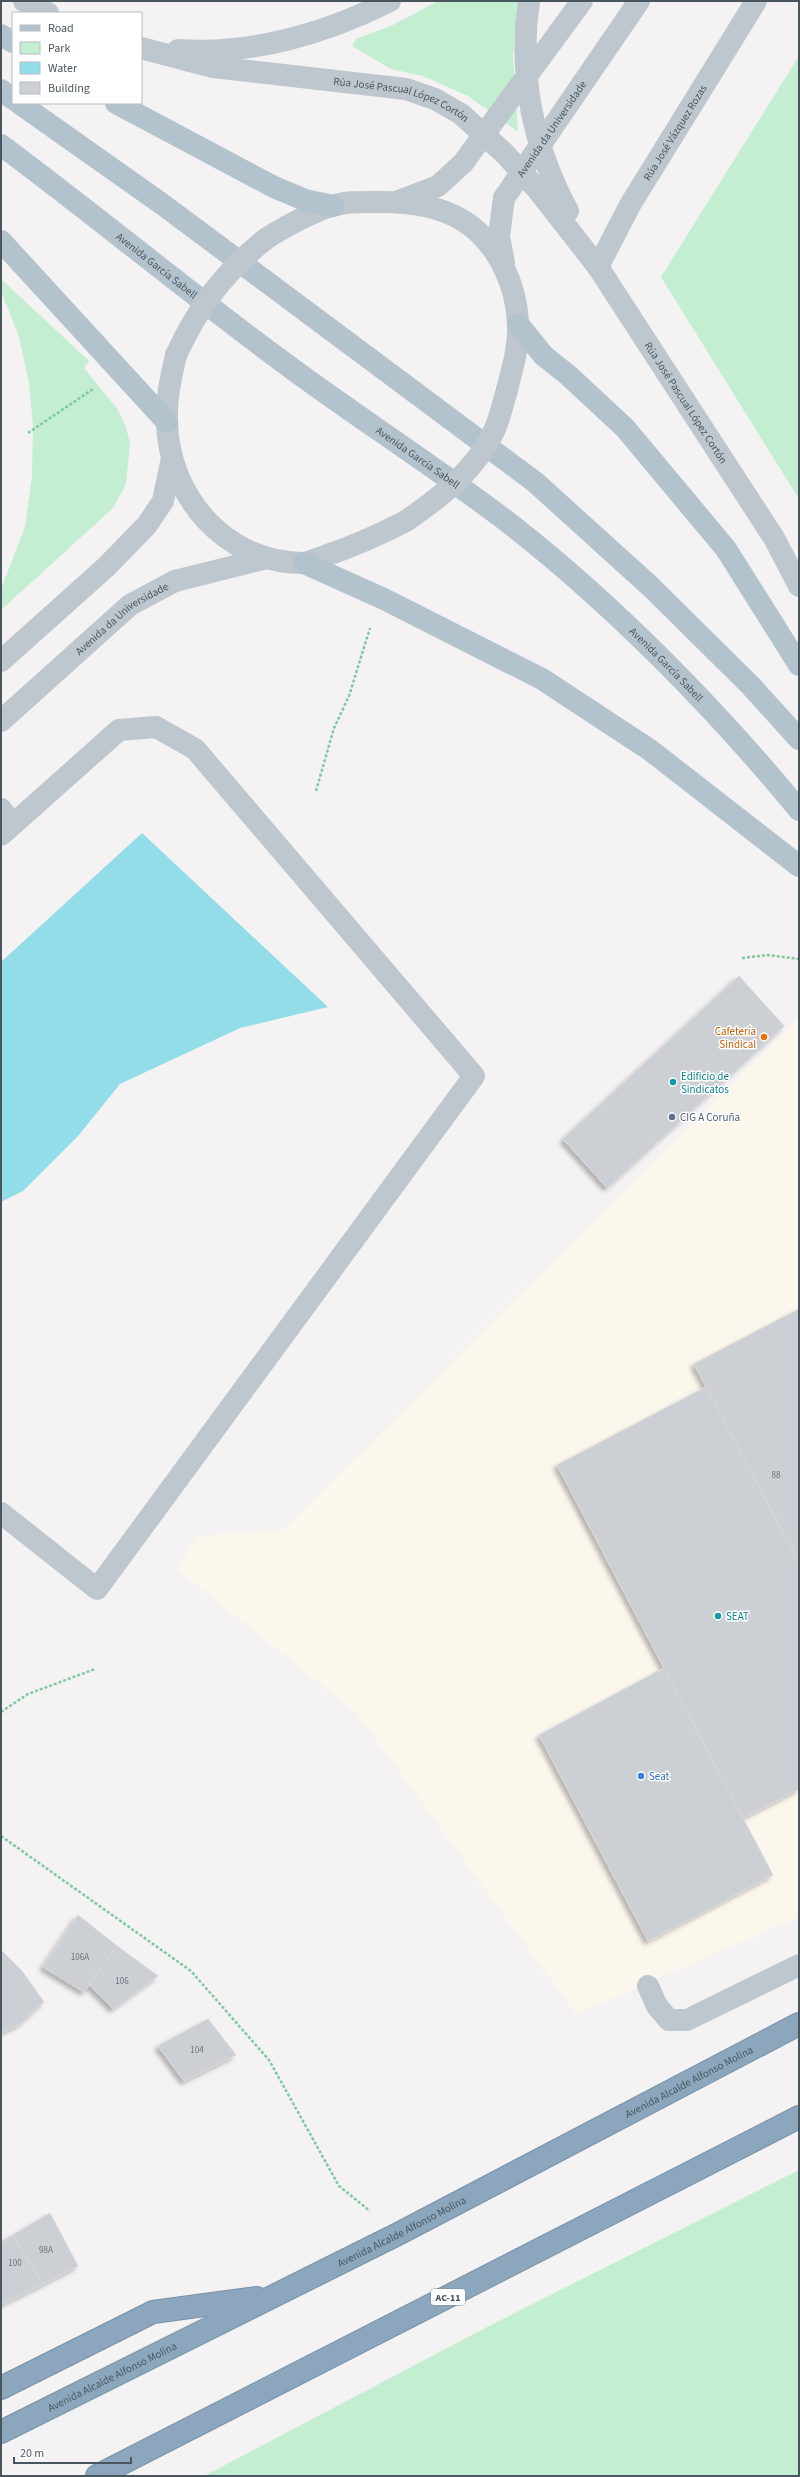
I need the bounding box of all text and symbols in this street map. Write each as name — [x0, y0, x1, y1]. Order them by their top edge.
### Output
legend — [12, 12, 142, 104]
text: Road — [48, 20, 74, 37]
text: Park — [48, 40, 70, 57]
text: Water — [48, 60, 78, 77]
street label: Rúa José Pascual López Cortón — [333, 74, 472, 126]
street label: Avenida da Universidade — [514, 77, 591, 180]
text: Building — [48, 80, 90, 97]
street label: Rúa José Vázquez Rozas — [640, 82, 711, 184]
street label: Avenida García Sabell — [113, 229, 200, 302]
street label: Rúa José Pascual López Cortón — [641, 339, 731, 467]
street label: Avenida García Sabell — [373, 423, 463, 492]
street label: Avenida da Universidade — [72, 579, 172, 659]
street label: Avenida García Sabell — [626, 624, 707, 705]
place label: Cafetería Sindical — [715, 1024, 756, 1052]
marker: Cafetería Sindical — [759, 1032, 769, 1042]
place label: Edificio de Sindicatos — [681, 1069, 729, 1097]
marker: Edificio de Sindicatos — [668, 1077, 678, 1087]
place label: CIG A Coruña — [680, 1110, 740, 1125]
marker: CIG A Coruña — [667, 1112, 677, 1122]
house number: 88 — [772, 1469, 781, 1482]
place label: SEAT — [726, 1609, 749, 1624]
marker: SEAT — [713, 1611, 723, 1621]
place label: Seat — [649, 1769, 670, 1784]
marker: Seat — [636, 1771, 646, 1781]
house number: 106A — [71, 1951, 89, 1964]
house number: 106 — [115, 1975, 129, 1988]
street label: Avenida Alcalde Alfonso Molina — [622, 2042, 756, 2122]
house number: 104 — [190, 2044, 204, 2057]
street label: Avenida Alcalde Alfonso Molina — [335, 2193, 469, 2271]
house number: 98A — [39, 2244, 53, 2257]
house number: 100 — [8, 2257, 22, 2270]
road number: AC-11 — [431, 2289, 465, 2305]
street label: Avenida Alcalde Alfonso Molina — [45, 2339, 179, 2416]
scale bar — [14, 2439, 131, 2465]
text: 20 m — [20, 2445, 44, 2462]

